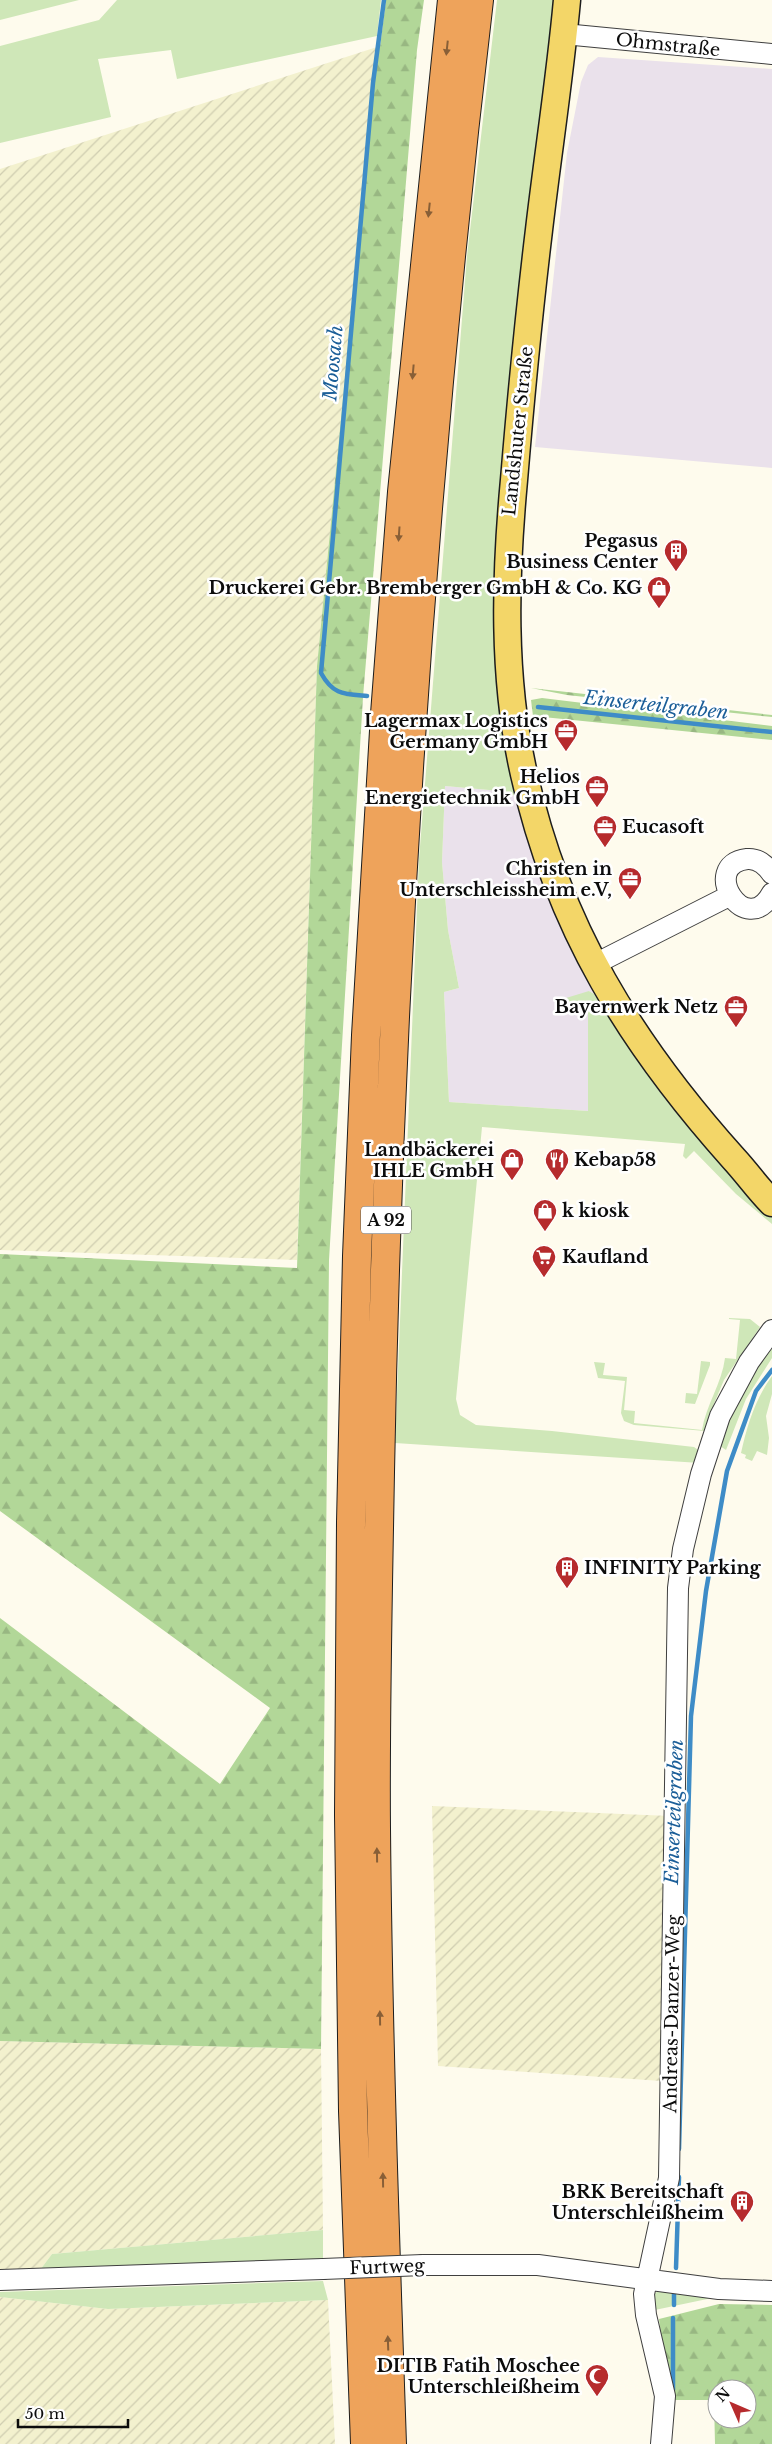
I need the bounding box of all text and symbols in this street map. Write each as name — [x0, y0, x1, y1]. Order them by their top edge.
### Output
street label: Ohmstraße — [615, 29, 721, 61]
one-way arrow — [443, 41, 451, 57]
one-way arrow — [425, 202, 433, 218]
water label: Moosach — [318, 324, 348, 403]
street label: Landshuter Straße — [498, 345, 538, 517]
one-way arrow — [409, 364, 417, 380]
one-way arrow — [394, 526, 402, 542]
place label: Pegasus Business Center — [506, 530, 658, 573]
building icon: Pegasus Business Center — [663, 538, 689, 572]
shop icon: Druckerei Gebr. Bremberger GmbH & Co. KG — [646, 575, 672, 609]
place label: Druckerei Gebr. Bremberger GmbH & Co. KG — [209, 577, 642, 599]
water label: Einserteilgraben — [582, 686, 730, 724]
place label: Lagermax Logistics Germany GmbH — [364, 710, 548, 753]
office icon: Lagermax Logistics Germany GmbH — [553, 718, 579, 752]
place label: Helios Energietechnik GmbH — [365, 766, 580, 809]
office icon: Helios Energietechnik GmbH — [584, 774, 610, 808]
office icon: Eucasoft — [592, 814, 618, 848]
place label: Eucasoft — [622, 816, 704, 838]
place label: Christen in Unterschleissheim e.V, — [400, 858, 612, 901]
office icon: Christen in Unterschleissheim e.V, — [617, 866, 643, 900]
office icon: Bayernwerk Netz — [723, 994, 749, 1028]
place label: Bayernwerk Netz — [555, 996, 718, 1018]
place label: Landbäckerei IHLE GmbH — [364, 1139, 494, 1182]
shop icon: Landbäckerei IHLE GmbH — [499, 1147, 525, 1181]
restaurant icon: Kebap58 — [544, 1147, 570, 1181]
place label: Kebap58 — [574, 1149, 656, 1171]
shop icon: k kiosk — [532, 1198, 558, 1232]
place label: k kiosk — [562, 1200, 630, 1222]
road number: A 92 — [361, 1206, 411, 1234]
supermarket icon: Kaufland — [531, 1244, 557, 1278]
place label: Kaufland — [562, 1246, 649, 1268]
building icon: INFINITY Parking — [554, 1555, 580, 1589]
place label: INFINITY Parking — [584, 1557, 762, 1579]
water label: Einserteilgraben — [660, 1739, 688, 1886]
one-way arrow — [373, 1847, 381, 1863]
street label: Andreas-Danzer-Weg — [659, 1914, 685, 2114]
one-way arrow — [376, 2010, 384, 2026]
one-way arrow — [379, 2172, 387, 2188]
place label: BRK Bereitschaft Unterschleißheim — [552, 2181, 724, 2224]
building icon: BRK Bereitschaft Unterschleißheim — [729, 2189, 755, 2223]
street label: Furtweg — [349, 2255, 425, 2279]
one-way arrow — [384, 2335, 392, 2351]
place label: DITIB Fatih Moschee Unterschleißheim — [376, 2355, 580, 2398]
mosque icon: DITIB Fatih Moschee Unterschleißheim — [584, 2363, 610, 2397]
north arrow — [707, 2379, 757, 2429]
text: N — [712, 2384, 734, 2406]
scale bar — [18, 2396, 128, 2428]
text: 50 m — [25, 2404, 65, 2423]

